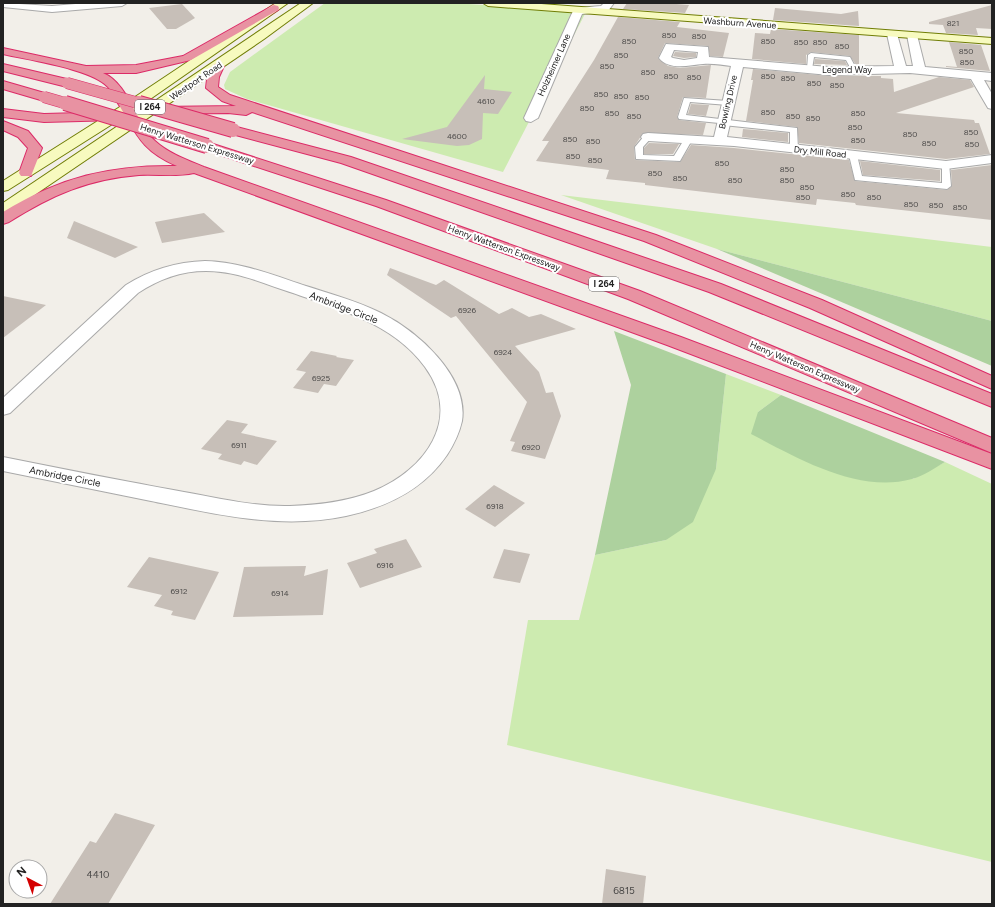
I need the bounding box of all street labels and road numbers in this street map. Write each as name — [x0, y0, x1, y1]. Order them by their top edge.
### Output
street label: Washburn Avenue — [703, 14, 777, 31]
street label: Holzheimer Lane — [535, 32, 572, 98]
street label: Westport Road — [167, 59, 224, 102]
street label: Legend Way — [822, 64, 872, 75]
street label: Bowling Drive — [716, 74, 739, 130]
road number: I 264 — [135, 100, 165, 114]
street label: Henry Watterson Expressway — [139, 121, 256, 166]
street label: Dry Mill Road — [793, 143, 847, 160]
street label: Henry Watterson Expressway — [447, 222, 562, 273]
road number: I 264 — [589, 277, 619, 291]
street label: Ambridge Circle — [308, 288, 380, 327]
street label: Henry Watterson Expressway — [749, 338, 862, 395]
street label: Ambridge Circle — [28, 463, 102, 490]

